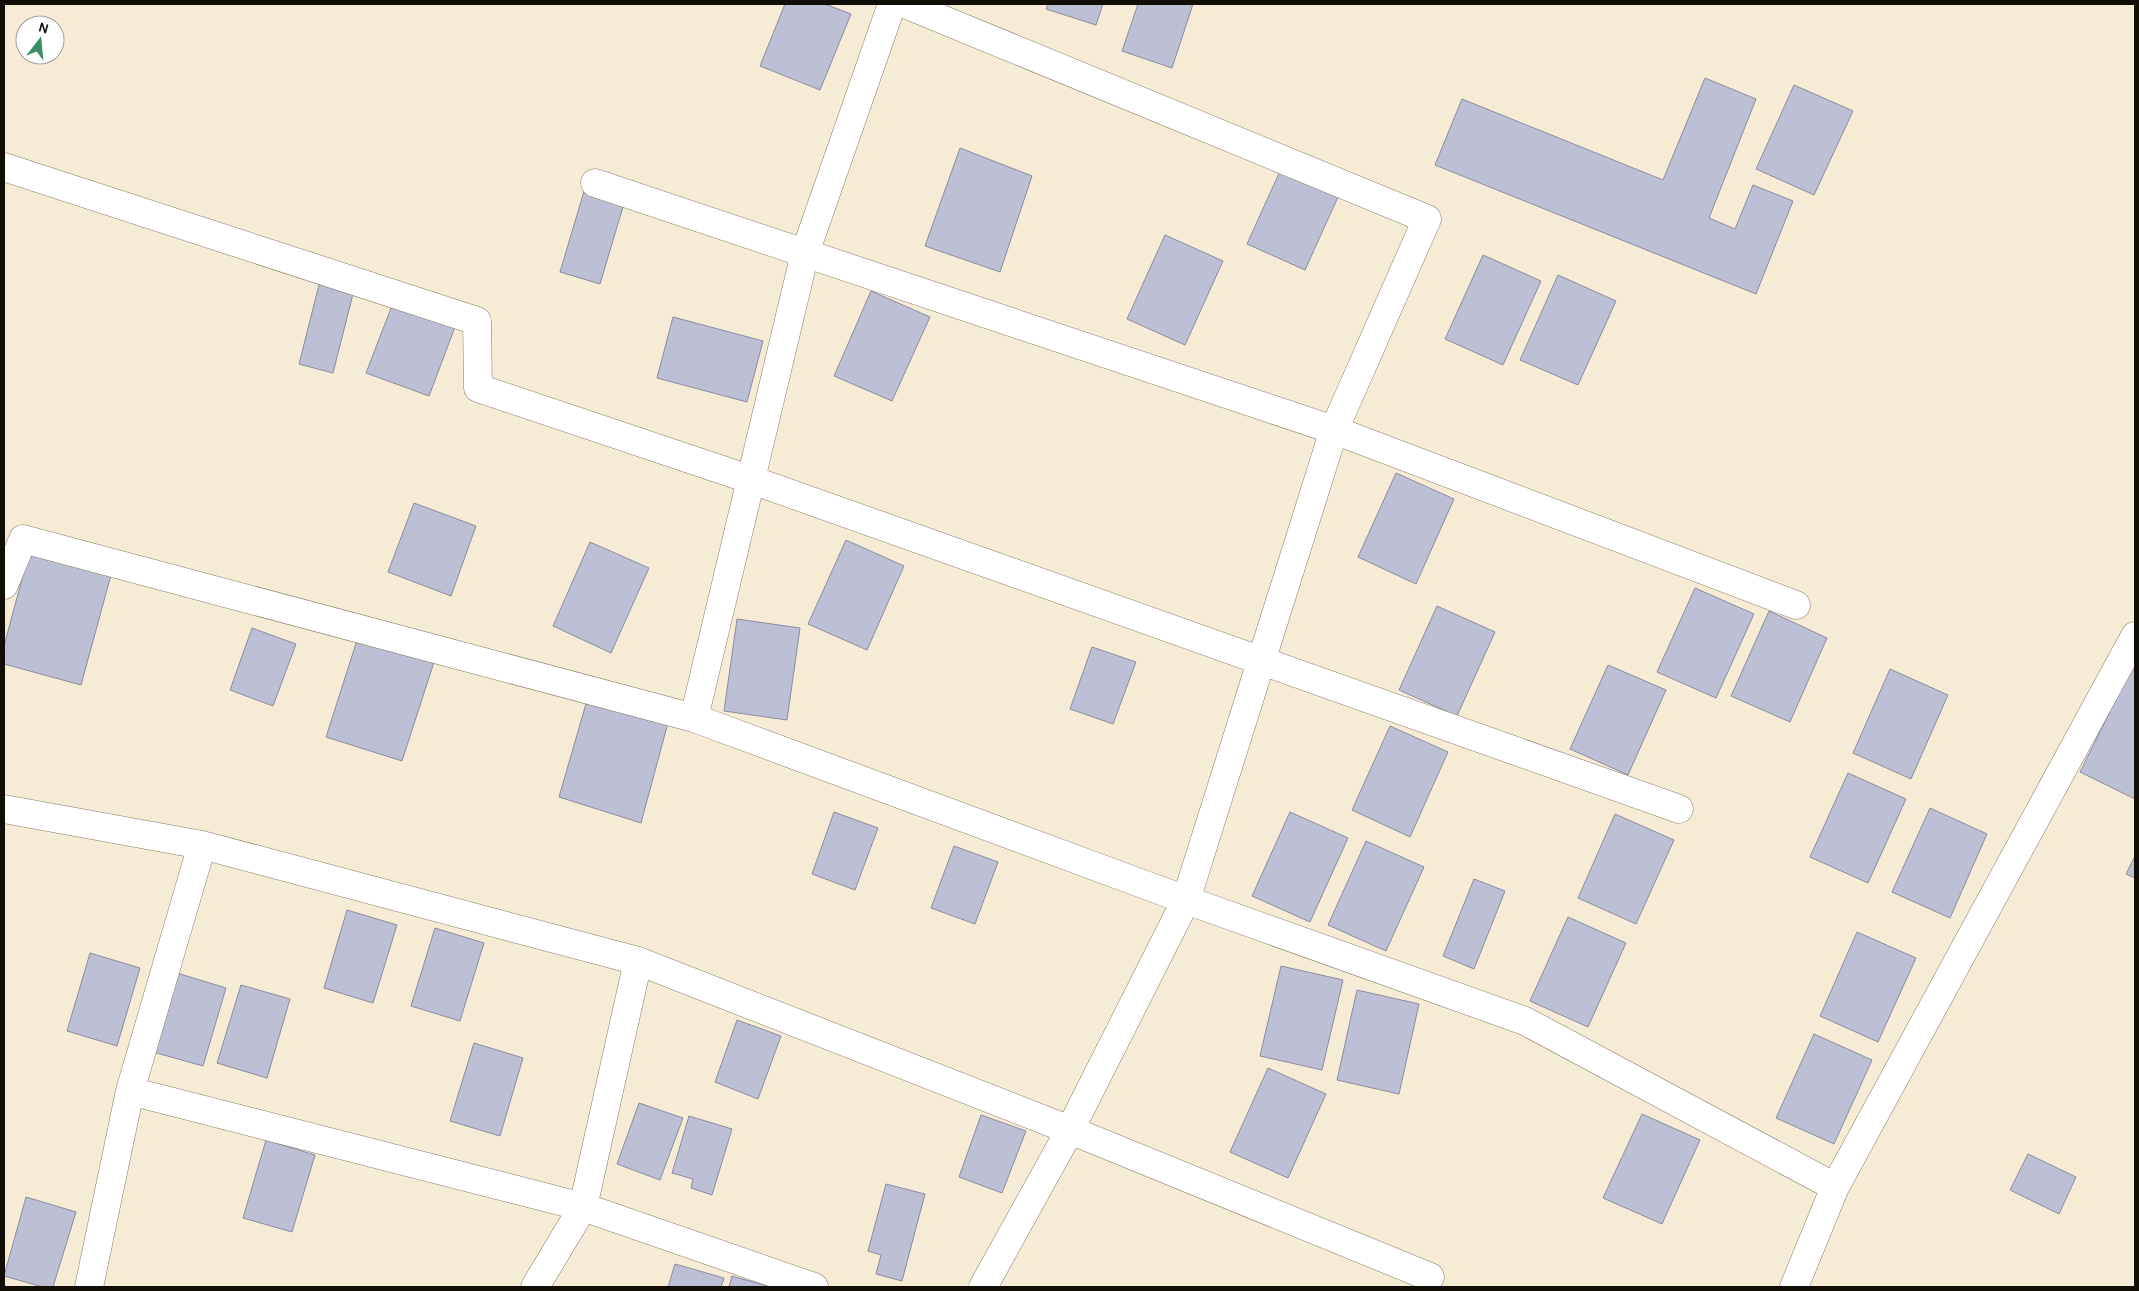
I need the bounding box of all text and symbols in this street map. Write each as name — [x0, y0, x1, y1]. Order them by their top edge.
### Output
north arrow — [15, 15, 65, 65]
text: N — [36, 18, 51, 38]

